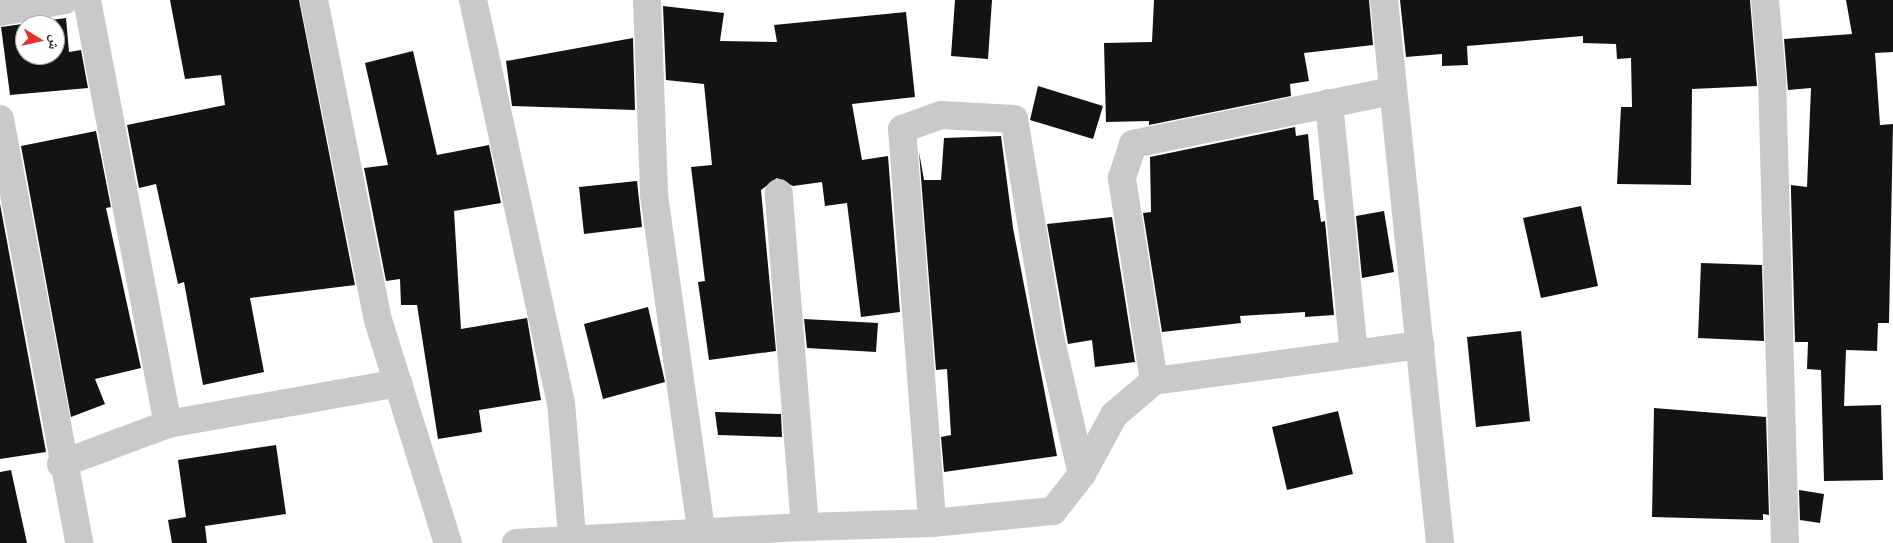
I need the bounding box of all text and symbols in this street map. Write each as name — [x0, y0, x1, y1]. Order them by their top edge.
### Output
north arrow — [15, 15, 65, 65]
text: ش — [45, 34, 64, 51]

